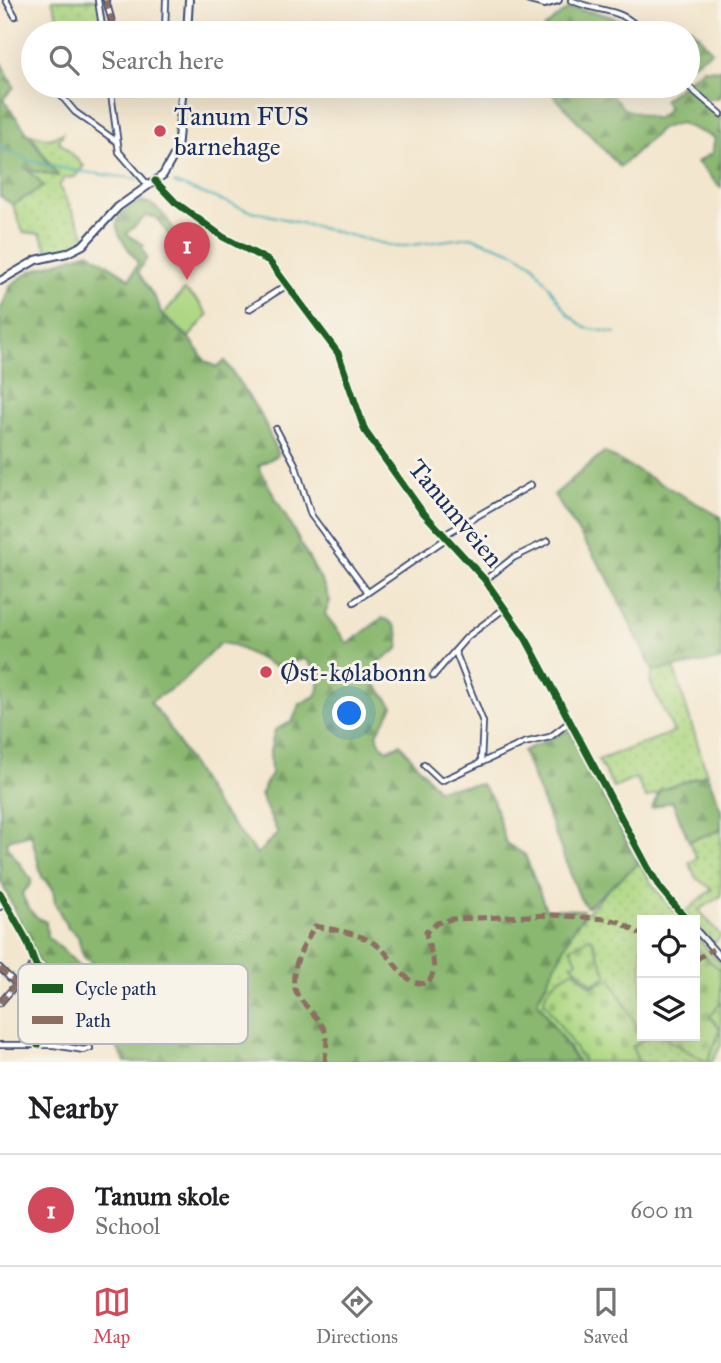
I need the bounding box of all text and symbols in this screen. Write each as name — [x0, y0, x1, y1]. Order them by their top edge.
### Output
search box — [21, 21, 700, 98]
icon: search — [45, 41, 83, 79]
text: Search here — [101, 44, 224, 76]
place label: Tanum FUS barnehage — [174, 100, 309, 162]
marker: Tanum FUS barnehage — [152, 123, 168, 139]
pin: 1 — [164, 222, 210, 280]
street label: Tanumveien — [402, 452, 510, 574]
place label: Øst-kølabonn — [280, 656, 426, 688]
marker: Øst-kølabonn — [258, 664, 274, 680]
your location — [332, 696, 366, 730]
map controls — [637, 915, 700, 1041]
button: locate — [637, 915, 700, 978]
legend — [18, 964, 248, 1044]
text: Cycle path — [75, 977, 157, 1000]
button: layers — [637, 978, 700, 1041]
text: Path — [75, 1009, 111, 1032]
text: Nearby — [28, 1090, 118, 1126]
text: Tanum skole — [95, 1180, 230, 1212]
text: 1 — [46, 1196, 56, 1224]
text: 600 m — [630, 1196, 693, 1224]
text: School — [95, 1212, 160, 1240]
tab: Map — [93, 1283, 131, 1348]
tab: Directions — [316, 1283, 398, 1348]
tab: Saved — [583, 1283, 628, 1348]

